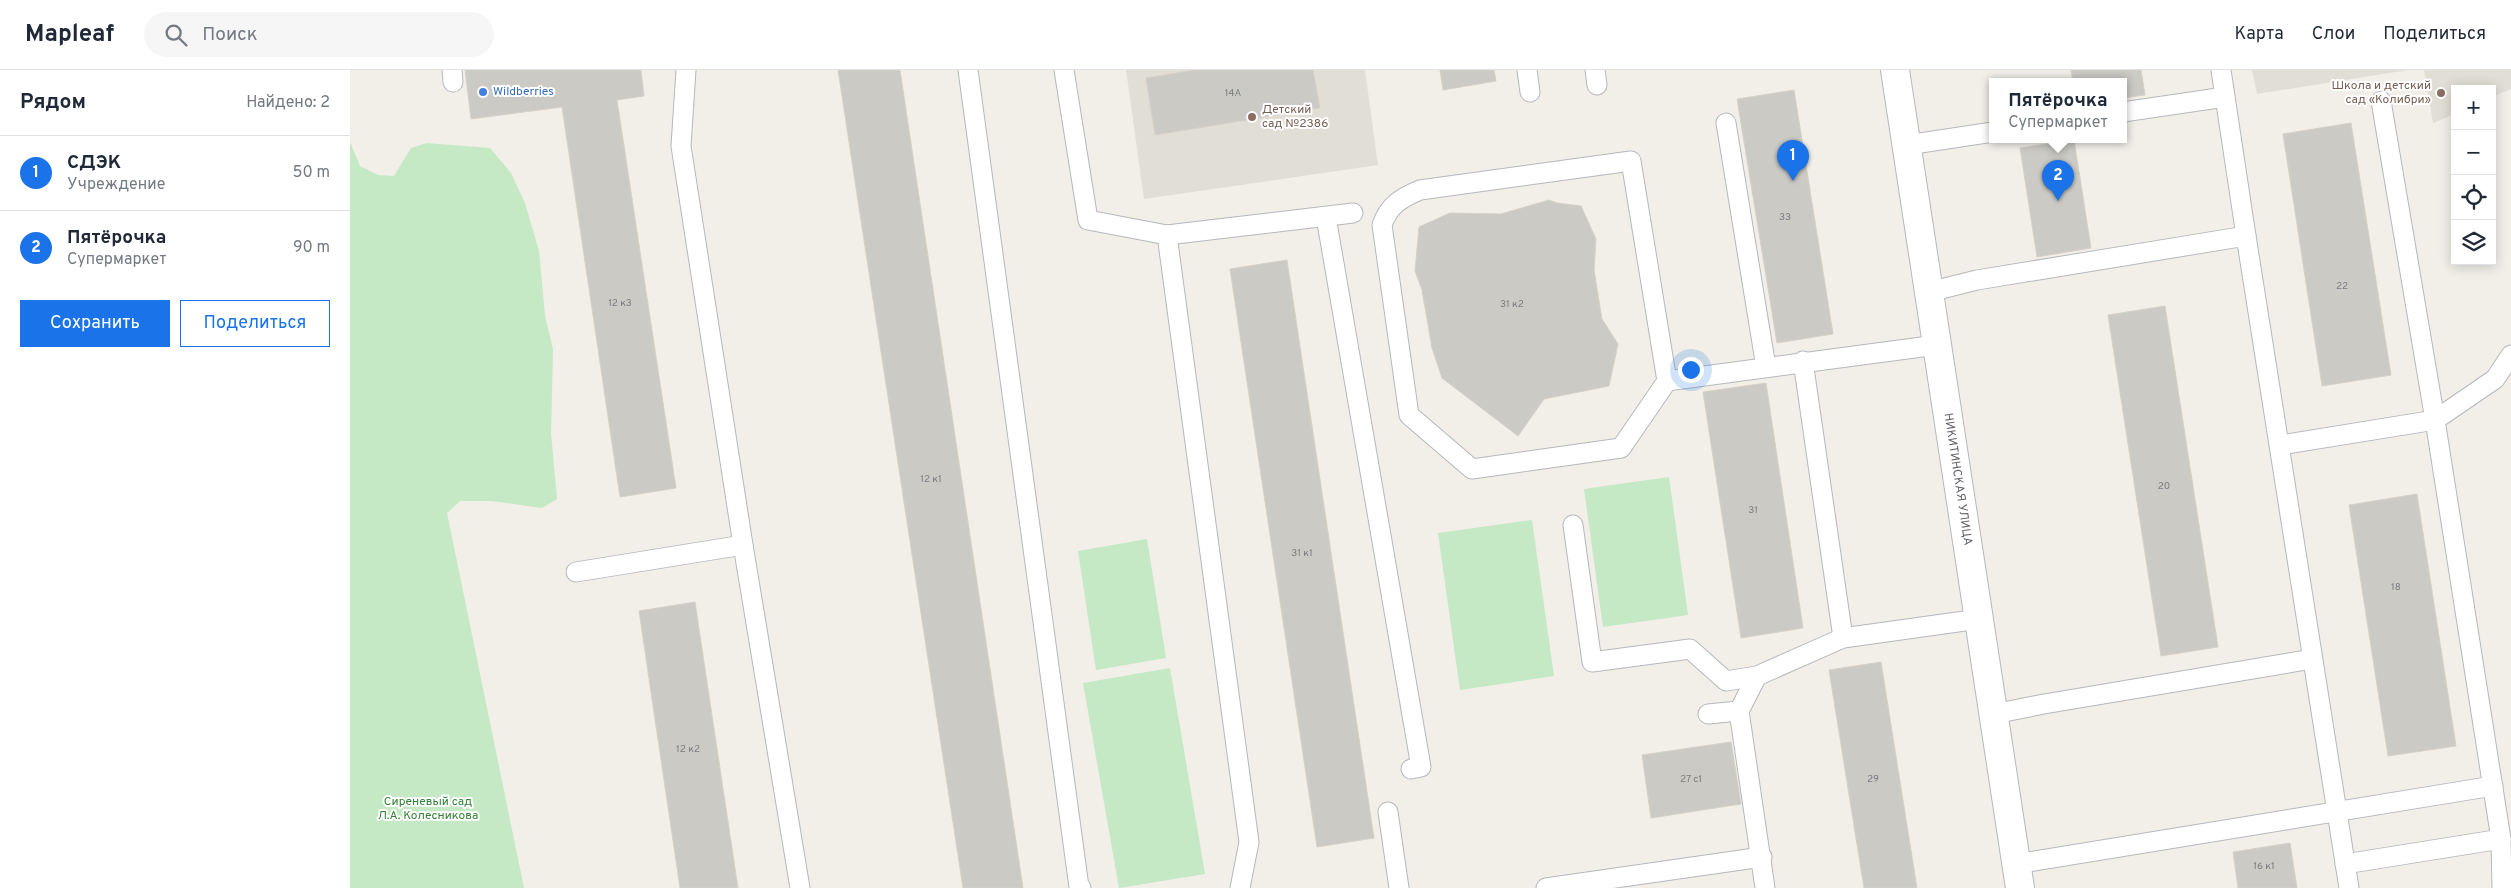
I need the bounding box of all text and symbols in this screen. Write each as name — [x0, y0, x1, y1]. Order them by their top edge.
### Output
search box — [144, 12, 494, 57]
text: Mapleaf — [25, 20, 114, 50]
icon: search — [162, 21, 190, 49]
text: Поиск — [202, 23, 258, 47]
text: Карта — [2234, 23, 2284, 46]
text: Слои — [2312, 23, 2355, 46]
text: Поделиться — [2383, 23, 2486, 46]
popup — [1989, 78, 2127, 143]
place label: Школа и детский сад «Колибри» — [2331, 78, 2431, 108]
place label: Wildberries — [493, 84, 554, 100]
map controls — [2451, 85, 2496, 265]
button: + — [2451, 85, 2496, 130]
marker: Wildberries — [477, 86, 489, 98]
house number: 14А — [1225, 87, 1241, 100]
marker: Школа и детский сад «Колибри» — [2435, 87, 2447, 99]
text: Рядом — [20, 89, 86, 116]
text: Пятёрочка — [2008, 89, 2108, 113]
text: Найдено: 2 — [246, 93, 330, 113]
place label: Детский сад №2386 — [1262, 102, 1328, 132]
marker: Детский сад №2386 — [1246, 111, 1258, 123]
text: Супермаркет — [2008, 113, 2108, 133]
button: − — [2451, 130, 2496, 175]
pin: 1 — [1777, 140, 1809, 181]
text: СДЭК — [67, 151, 121, 175]
pin: 2 — [2042, 160, 2074, 201]
text: 1 — [33, 163, 39, 183]
text: 50 m — [293, 163, 330, 183]
text: Учреждение — [67, 175, 165, 195]
button: locate — [2451, 175, 2496, 220]
house number: 33 — [1779, 211, 1791, 224]
button: layers — [2451, 220, 2496, 265]
text: Пятёрочка — [67, 226, 166, 250]
text: 2 — [31, 238, 41, 258]
text: 90 m — [293, 238, 330, 258]
text: Супермаркет — [67, 250, 167, 270]
house number: 22 — [2336, 280, 2348, 293]
house number: 12 к3 — [608, 297, 632, 310]
house number: 31 к2 — [1500, 298, 1524, 311]
button: Сохранить — [20, 300, 170, 347]
button: Поделиться — [180, 300, 330, 347]
your location — [1678, 357, 1704, 383]
street label: НИКИТИНСКАЯ УЛИЦА — [1940, 412, 1976, 547]
house number: 12 к1 — [920, 473, 942, 486]
house number: 20 — [2158, 480, 2170, 493]
house number: 31 — [1748, 504, 1758, 517]
house number: 31 к1 — [1291, 547, 1313, 560]
house number: 18 — [2391, 581, 2401, 594]
house number: 12 к2 — [676, 743, 700, 756]
house number: 27 c1 — [1680, 773, 1702, 786]
house number: 29 — [1867, 773, 1879, 786]
park label: Сиреневый сад Л.А. Колесникова — [378, 794, 478, 824]
house number: 16 к1 — [2253, 860, 2275, 873]

